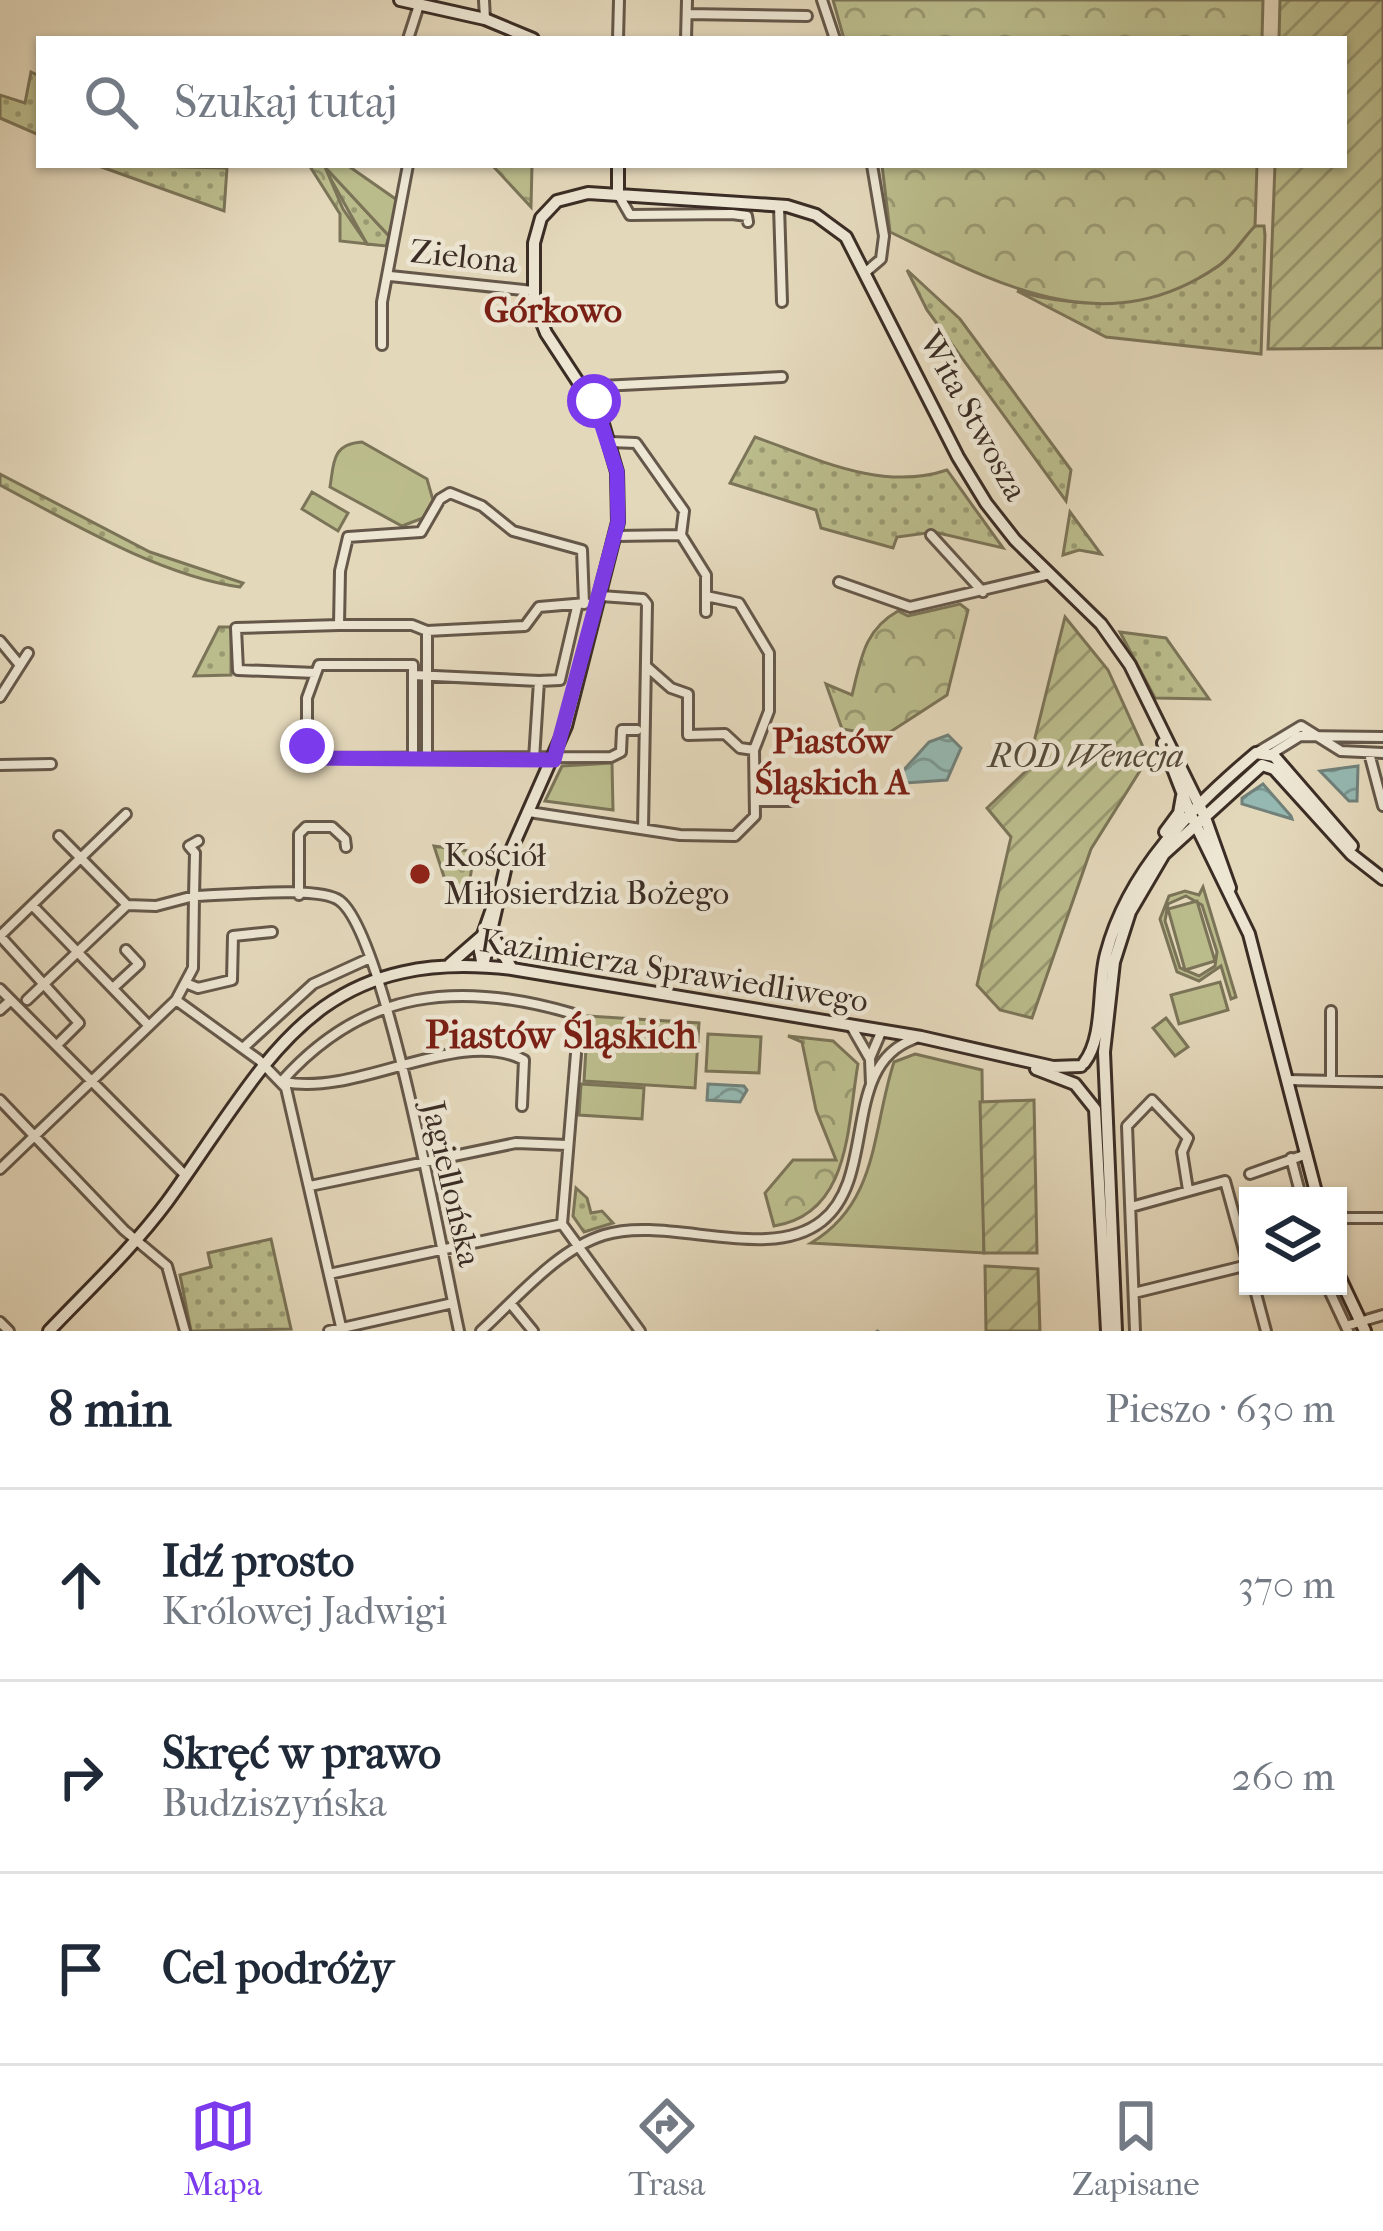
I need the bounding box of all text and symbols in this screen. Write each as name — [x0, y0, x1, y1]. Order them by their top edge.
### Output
search box — [36, 36, 1347, 168]
icon: search — [78, 69, 144, 135]
text: Szukaj tutaj — [174, 76, 397, 129]
street label: Zielona — [408, 232, 520, 282]
district label: Górkowo — [484, 289, 622, 331]
street label: Wita Stwosza — [910, 324, 1036, 508]
route start — [567, 374, 621, 428]
route end — [280, 719, 334, 773]
district label: Piastów Śląskich A — [755, 720, 911, 804]
park label: ROD Wenecja — [986, 737, 1184, 776]
place label: Kościół Miłosierdzia Bożego — [444, 836, 729, 913]
marker: Kościół Miłosierdzia Bożego — [407, 861, 433, 887]
street label: Kazimierza Sprawiedliwego — [477, 921, 871, 1021]
district label: Piastów Śląskich — [425, 1010, 698, 1059]
street label: Jagiellońska — [412, 1095, 489, 1271]
map controls — [1239, 1187, 1347, 1295]
button: layers — [1239, 1187, 1347, 1295]
text: 8 min — [48, 1379, 172, 1439]
text: Pieszo · 630 m — [1105, 1386, 1335, 1432]
text: Idź prosto — [162, 1535, 354, 1588]
icon: ahead — [48, 1552, 114, 1618]
text: 370 m — [1238, 1562, 1335, 1608]
text: Królowej Jadwigi — [162, 1588, 447, 1634]
text: Skręć w prawo — [162, 1727, 441, 1780]
icon: right — [48, 1744, 114, 1810]
text: 260 m — [1232, 1754, 1335, 1800]
text: Budziszyńska — [162, 1780, 387, 1826]
icon: arrive — [48, 1936, 114, 2002]
text: Cel podróży — [162, 1942, 394, 1995]
tab: Mapa — [183, 2093, 262, 2204]
tab: Trasa — [629, 2093, 705, 2204]
tab: Zapisane — [1072, 2093, 1200, 2204]

